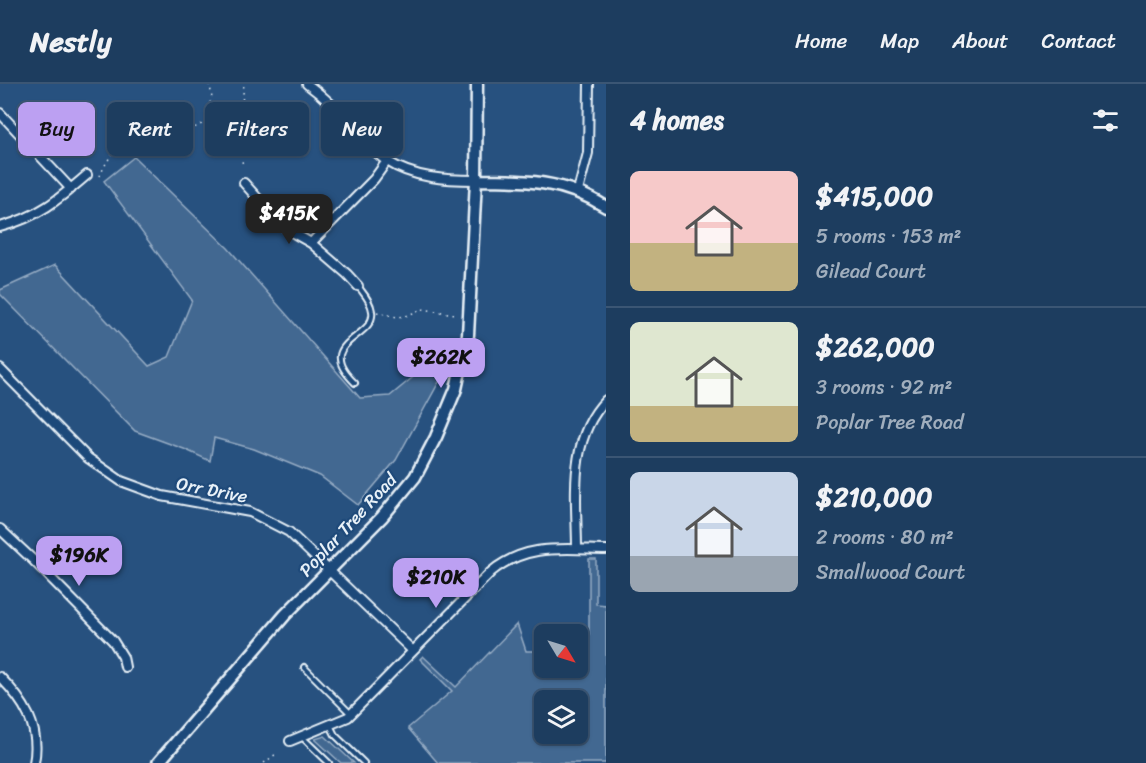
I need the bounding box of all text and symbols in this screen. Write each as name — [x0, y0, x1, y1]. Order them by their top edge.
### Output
text: Nestly — [30, 17, 111, 66]
text: Home — [795, 22, 847, 60]
text: Map — [880, 22, 919, 60]
text: About — [952, 22, 1009, 60]
text: Contact — [1042, 22, 1116, 60]
text: 4 homes — [630, 97, 724, 143]
chip: Buy — [18, 102, 95, 156]
chip: Rent — [107, 102, 193, 156]
chip: Filters — [205, 102, 309, 156]
chip: New — [321, 102, 403, 156]
icon: filters — [1089, 104, 1122, 137]
text: $415,000 — [816, 173, 933, 219]
pin: $415K — [247, 194, 331, 245]
icon: home — [678, 195, 750, 267]
text: $415K — [260, 196, 318, 231]
text: 5 rooms · 153 m² — [816, 219, 961, 254]
text: Gilead Court — [816, 254, 926, 289]
text: $262,000 — [816, 324, 935, 370]
pin: $262K — [399, 338, 483, 389]
text: $262K — [411, 340, 471, 375]
icon: home — [678, 346, 750, 418]
text: 3 rooms · 92 m² — [816, 370, 952, 405]
text: Poplar Tree Road — [816, 405, 964, 440]
street label: Poplar Tree Road — [291, 464, 406, 584]
street label: Orr Drive — [174, 467, 250, 513]
text: $210,000 — [816, 474, 932, 520]
icon: home — [678, 496, 750, 568]
text: 2 rooms · 80 m² — [816, 520, 954, 555]
pin: $196K — [37, 536, 121, 587]
text: $196K — [50, 538, 108, 573]
text: Smallwood Court — [816, 555, 965, 590]
pin: $210K — [394, 558, 478, 609]
text: $210K — [407, 560, 465, 595]
north arrow — [534, 624, 588, 678]
map controls — [534, 624, 588, 744]
button: layers — [534, 690, 588, 744]

